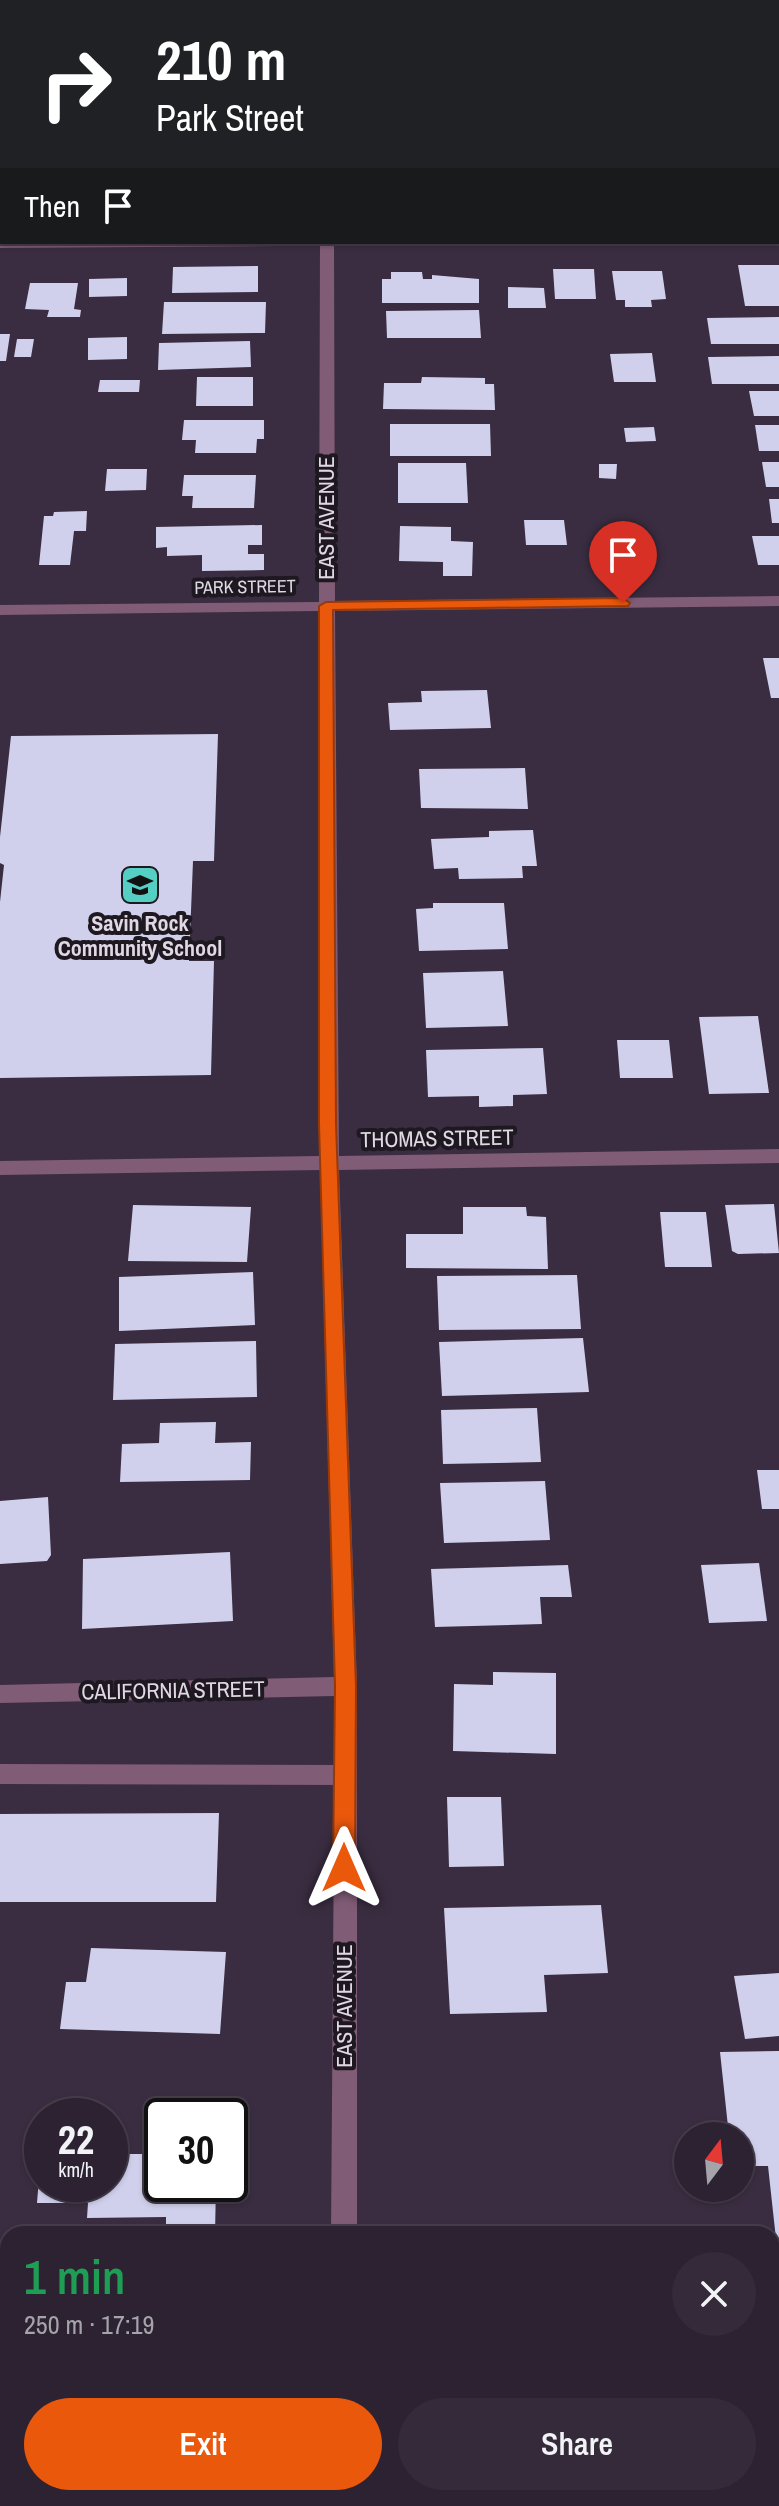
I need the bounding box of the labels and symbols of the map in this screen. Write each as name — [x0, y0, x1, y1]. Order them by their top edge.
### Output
street label: EAST AVENUE — [311, 456, 341, 580]
pin — [589, 521, 657, 603]
street label: PARK STREET — [194, 573, 296, 600]
school or university icon: Savin Rock Community School — [119, 864, 161, 906]
place label: Savin Rock Community School — [58, 908, 222, 963]
street label: THOMAS STREET — [360, 1122, 514, 1154]
street label: CALIFORNIA STREET — [81, 1673, 265, 1707]
position arrow — [302, 1826, 386, 1910]
street label: EAST AVENUE — [329, 1944, 359, 2068]
speed limit sign: 30 — [144, 2098, 248, 2202]
north arrow — [674, 2122, 754, 2202]

